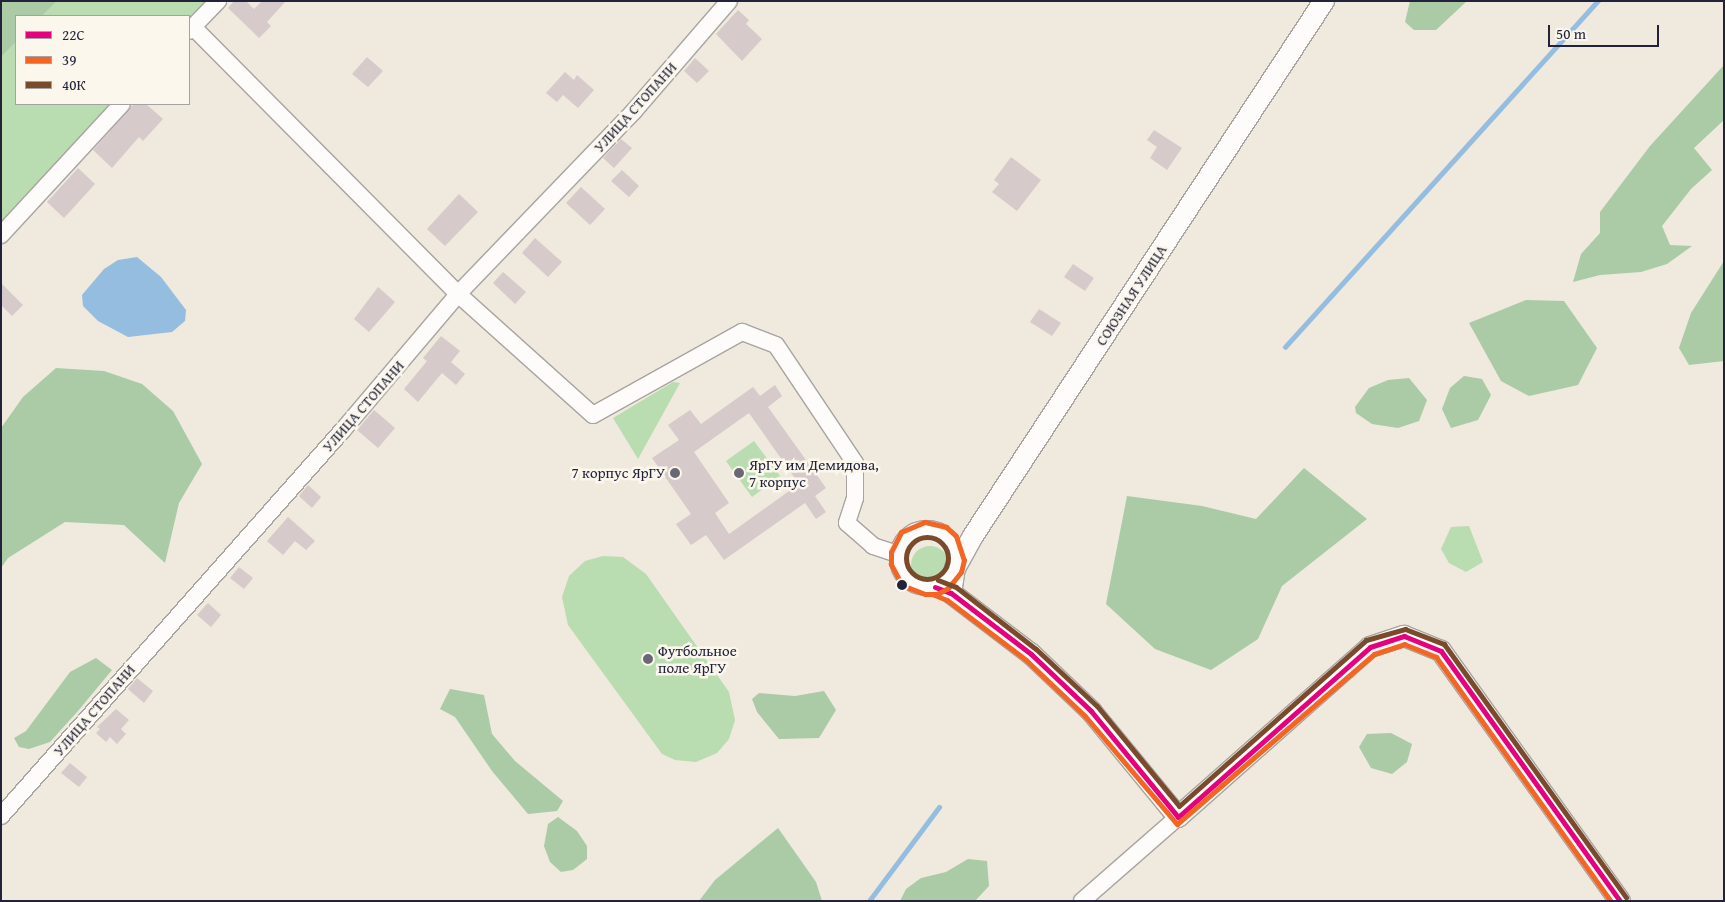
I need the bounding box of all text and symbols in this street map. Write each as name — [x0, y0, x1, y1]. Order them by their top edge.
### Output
legend — [15, 15, 190, 105]
scale bar — [1550, 15, 1661, 47]
text: 50 m — [1556, 23, 1586, 44]
text: 22С — [62, 24, 85, 45]
text: 39 — [62, 49, 76, 70]
street label: УЛИЦА СТОПАНИ — [590, 58, 680, 156]
text: 40К — [62, 74, 86, 95]
street label: СОЮЗНАЯ УЛИЦА — [1092, 241, 1170, 349]
street label: УЛИЦА СТОПАНИ — [318, 357, 408, 455]
place label: ЯрГУ им Демидова, 7 корпус — [749, 455, 879, 490]
place label: 7 корпус ЯрГУ — [572, 464, 665, 482]
marker: 7 корпус ЯрГУ — [669, 467, 681, 479]
marker: ЯрГУ им Демидова, 7 корпус — [733, 467, 745, 479]
unlabelled marker — [897, 580, 907, 590]
place label: Футбольное поле ЯрГУ — [658, 641, 737, 676]
marker: Футбольное поле ЯрГУ — [642, 653, 654, 665]
street label: УЛИЦА СТОПАНИ — [49, 661, 139, 759]

